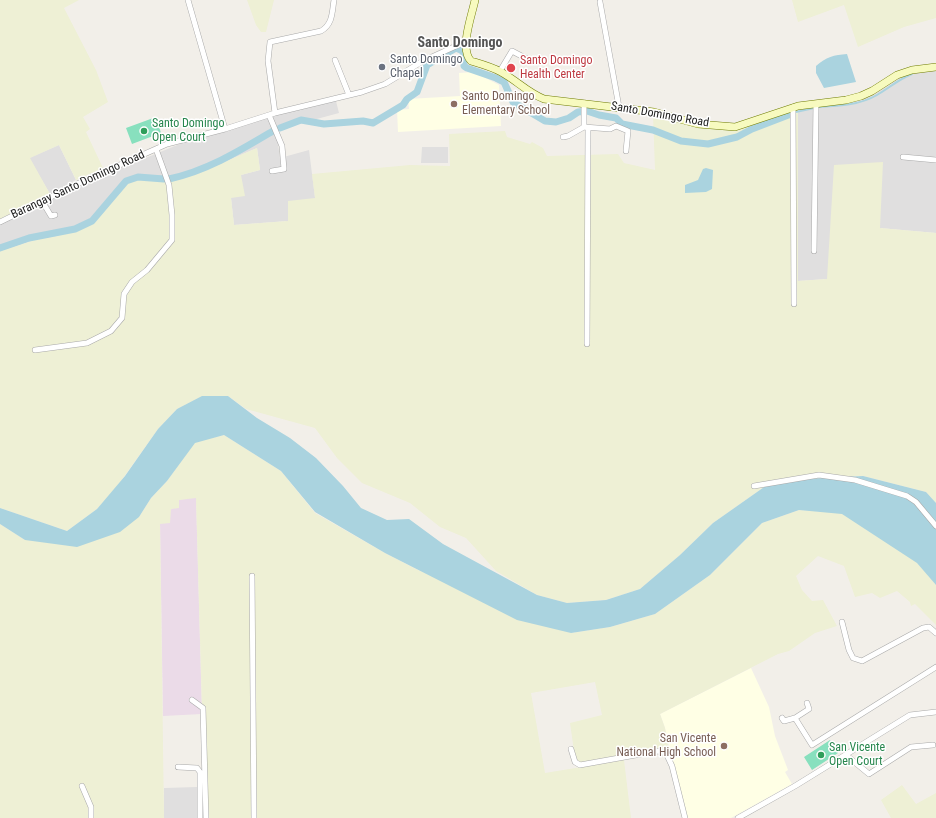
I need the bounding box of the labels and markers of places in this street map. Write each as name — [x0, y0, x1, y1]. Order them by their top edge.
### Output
place label: Santo Domingo Chapel — [390, 53, 462, 81]
place label: Santo Domingo Health Center — [520, 54, 592, 82]
marker: Santo Domingo Chapel — [377, 62, 387, 72]
marker: Santo Domingo Health Center — [505, 62, 517, 74]
place label: Santo Domingo Elementary School — [462, 90, 550, 118]
marker: Santo Domingo Elementary School — [449, 99, 459, 109]
place label: Santo Domingo Open Court — [152, 117, 224, 145]
marker: Santo Domingo Open Court — [139, 126, 149, 136]
place label: San Vicente National High School — [616, 732, 716, 760]
marker: San Vicente National High School — [719, 741, 729, 751]
place label: San Vicente Open Court — [829, 741, 885, 769]
marker: San Vicente Open Court — [816, 750, 826, 760]

